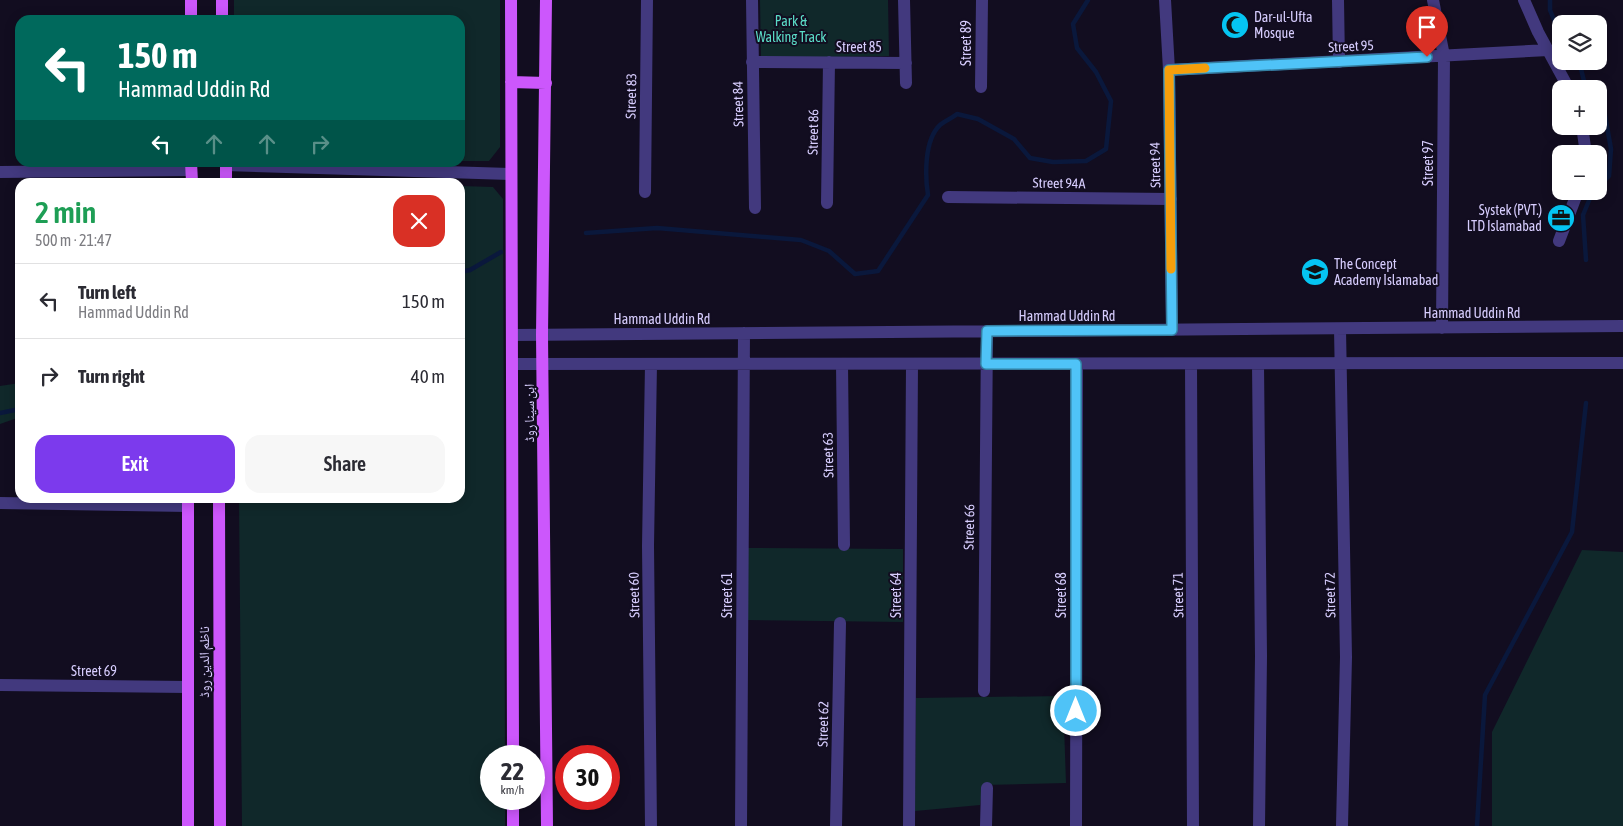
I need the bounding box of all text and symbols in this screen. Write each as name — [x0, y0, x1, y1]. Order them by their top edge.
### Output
pin — [1406, 6, 1448, 57]
place label: Dar-ul-Ufta Mosque — [1254, 9, 1313, 41]
mosque icon: Dar-ul-Ufta Mosque — [1220, 10, 1250, 40]
park label: Park & Walking Track — [756, 13, 826, 45]
icon: arrive — [1413, 13, 1441, 41]
map controls — [1552, 15, 1607, 200]
button: layers — [1552, 15, 1607, 70]
street label: Street 89 — [958, 20, 974, 66]
icon: left — [35, 35, 100, 100]
text: 150 m — [118, 35, 197, 75]
street label: Street 95 — [1328, 37, 1374, 55]
street label: Street 85 — [836, 39, 882, 55]
street label: Street 83 — [623, 73, 639, 119]
text: Hammad Uddin Rd — [118, 76, 270, 102]
button: + — [1552, 80, 1607, 135]
street label: Street 84 — [730, 81, 746, 127]
street label: Street 86 — [805, 109, 821, 155]
icon: left — [147, 130, 175, 158]
icon: ahead — [200, 130, 228, 158]
icon: ahead — [253, 130, 281, 158]
icon: right — [306, 130, 334, 158]
street label: Street 97 — [1420, 140, 1436, 186]
street label: Street 94 — [1147, 142, 1163, 188]
button: − — [1552, 145, 1607, 200]
street label: Street 94A — [1033, 175, 1086, 191]
text: 2 min — [35, 195, 96, 229]
button: close — [393, 195, 445, 247]
place label: Systek (PVT.) LTD Islamabad — [1467, 202, 1542, 234]
office icon: Systek (PVT.) LTD Islamabad — [1546, 203, 1576, 233]
text: 500 m · 21:47 — [35, 231, 112, 249]
place label: The Concept Academy Islamabad — [1334, 256, 1438, 288]
school or university icon: The Concept Academy Islamabad — [1300, 257, 1330, 287]
text: Turn left — [78, 281, 136, 303]
icon: left — [35, 287, 63, 315]
text: 150 m — [402, 290, 445, 312]
text: Hammad Uddin Rd — [78, 303, 189, 321]
street label: Hammad Uddin Rd — [1424, 305, 1520, 321]
street label: Hammad Uddin Rd — [1019, 308, 1115, 324]
street label: Hammad Uddin Rd — [614, 311, 710, 327]
icon: right — [35, 362, 63, 390]
text: Turn right — [78, 365, 145, 387]
text: 40 m — [411, 365, 445, 387]
street label: ابن سینا روڈ — [521, 384, 538, 442]
street label: Street 63 — [820, 432, 836, 478]
button: Exit — [35, 435, 235, 493]
button: Share — [245, 435, 445, 493]
street label: Street 66 — [961, 504, 977, 550]
street label: Street 60 — [626, 572, 642, 618]
street label: Street 61 — [719, 572, 735, 618]
street label: Street 64 — [888, 572, 904, 618]
street label: Street 68 — [1053, 572, 1069, 618]
street label: Street 71 — [1170, 572, 1186, 618]
street label: Street 72 — [1322, 572, 1338, 618]
street label: ناظم الدین روڈ — [196, 626, 214, 698]
street label: Street 69 — [71, 663, 117, 679]
position arrow — [1049, 684, 1101, 736]
street label: Street 62 — [815, 701, 831, 747]
speed limit sign: 30 — [555, 745, 620, 810]
text: 22 — [501, 757, 524, 785]
text: km/h — [501, 783, 524, 797]

